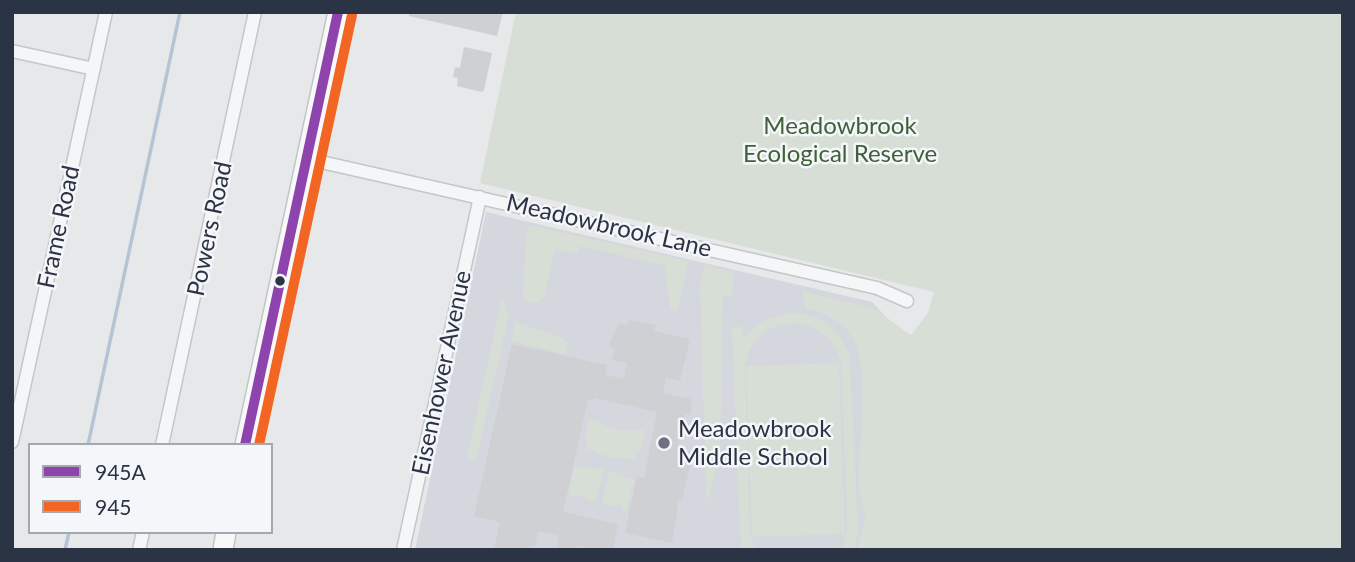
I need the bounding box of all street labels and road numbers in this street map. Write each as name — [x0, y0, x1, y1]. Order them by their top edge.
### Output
street label: Powers Road — [182, 159, 238, 299]
street label: Frame Road — [32, 163, 86, 291]
street label: Meadowbrook Lane — [504, 188, 714, 264]
street label: Eisenhower Avenue — [406, 268, 478, 478]

